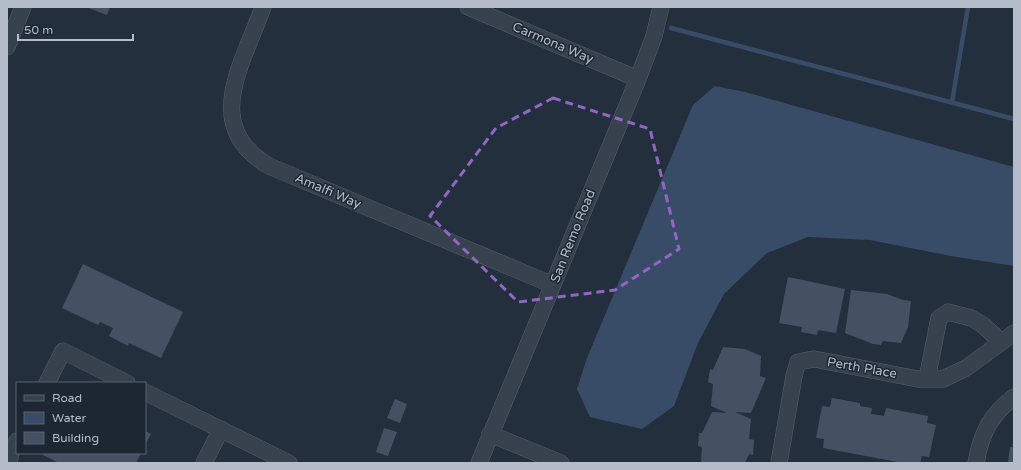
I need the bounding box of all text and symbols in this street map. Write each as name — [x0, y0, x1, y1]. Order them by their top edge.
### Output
scale bar — [18, 16, 133, 42]
street label: Carmona Way — [510, 19, 596, 67]
text: 50 m — [24, 23, 53, 37]
street label: Amalfi Way — [292, 170, 364, 212]
street label: San Remo Road — [547, 187, 599, 285]
street label: Perth Place — [826, 354, 898, 382]
legend — [16, 382, 146, 454]
text: Road — [52, 391, 82, 405]
text: Water — [52, 411, 87, 425]
text: Building — [52, 431, 99, 445]

